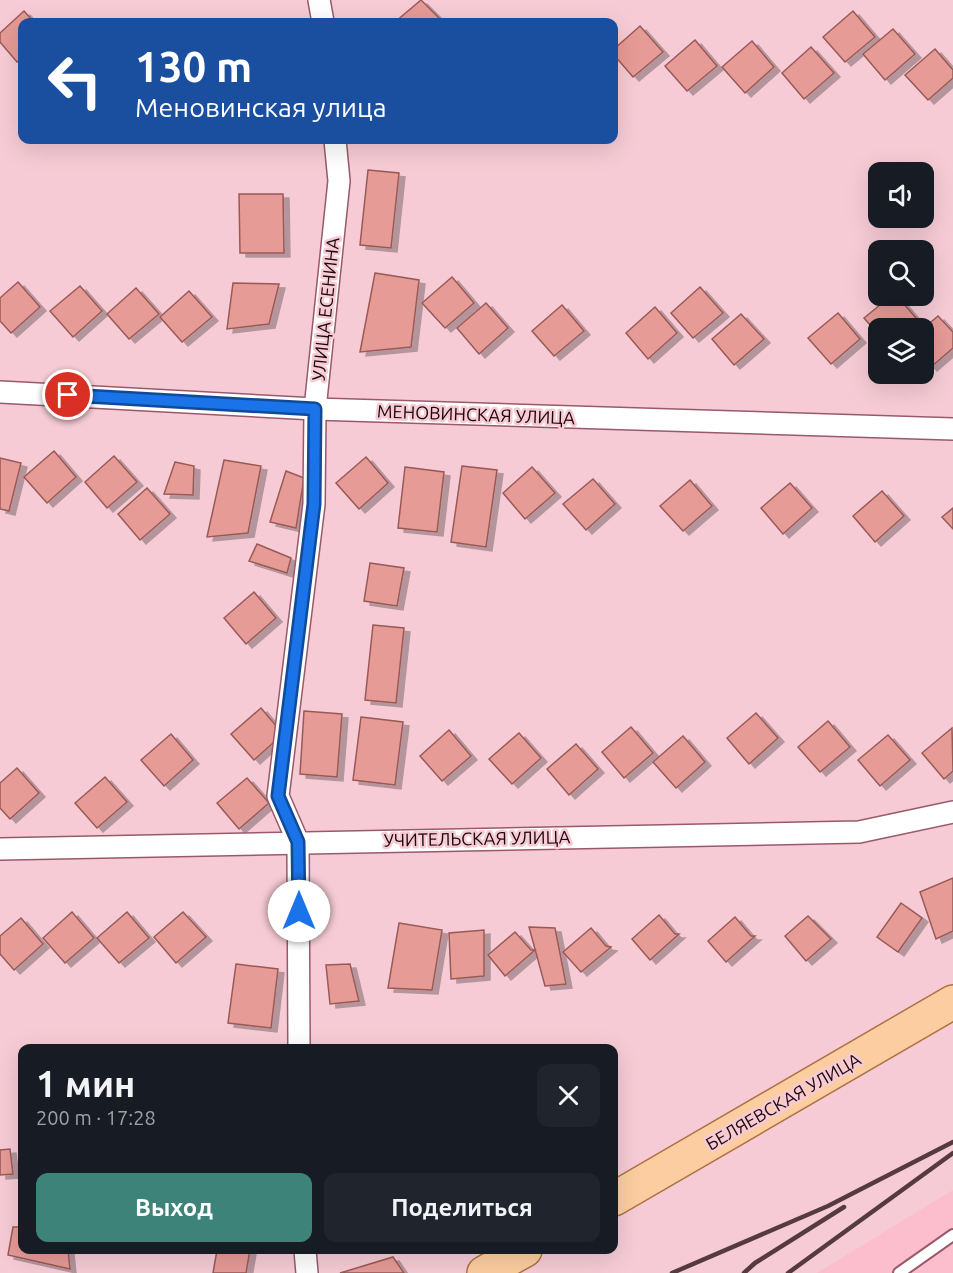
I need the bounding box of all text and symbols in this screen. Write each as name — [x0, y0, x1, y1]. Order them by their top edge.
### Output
icon: left — [36, 42, 114, 120]
text: 130 m — [135, 43, 252, 90]
text: Меновинская улица — [135, 92, 387, 122]
map controls — [868, 162, 934, 384]
button: sound — [868, 162, 934, 228]
street label: УЛИЦА ЕСЕНИНА — [308, 236, 343, 382]
button: search — [868, 240, 934, 306]
button: layers — [868, 318, 934, 384]
pin — [42, 369, 93, 420]
icon: arrive — [51, 378, 84, 411]
street label: МЕНОВИНСКАЯ УЛИЦА — [377, 401, 576, 427]
street label: УЧИТЕЛЬСКАЯ УЛИЦА — [384, 826, 571, 850]
position arrow — [267, 879, 331, 943]
street label: БЕЛЯЕВСКАЯ УЛИЦА — [702, 1048, 864, 1154]
text: 1 мин — [36, 1063, 135, 1104]
button: close — [537, 1064, 600, 1127]
text: 200 m · 17:28 — [36, 1106, 156, 1129]
button: Выход — [36, 1173, 312, 1242]
button: Поделиться — [324, 1173, 600, 1242]

